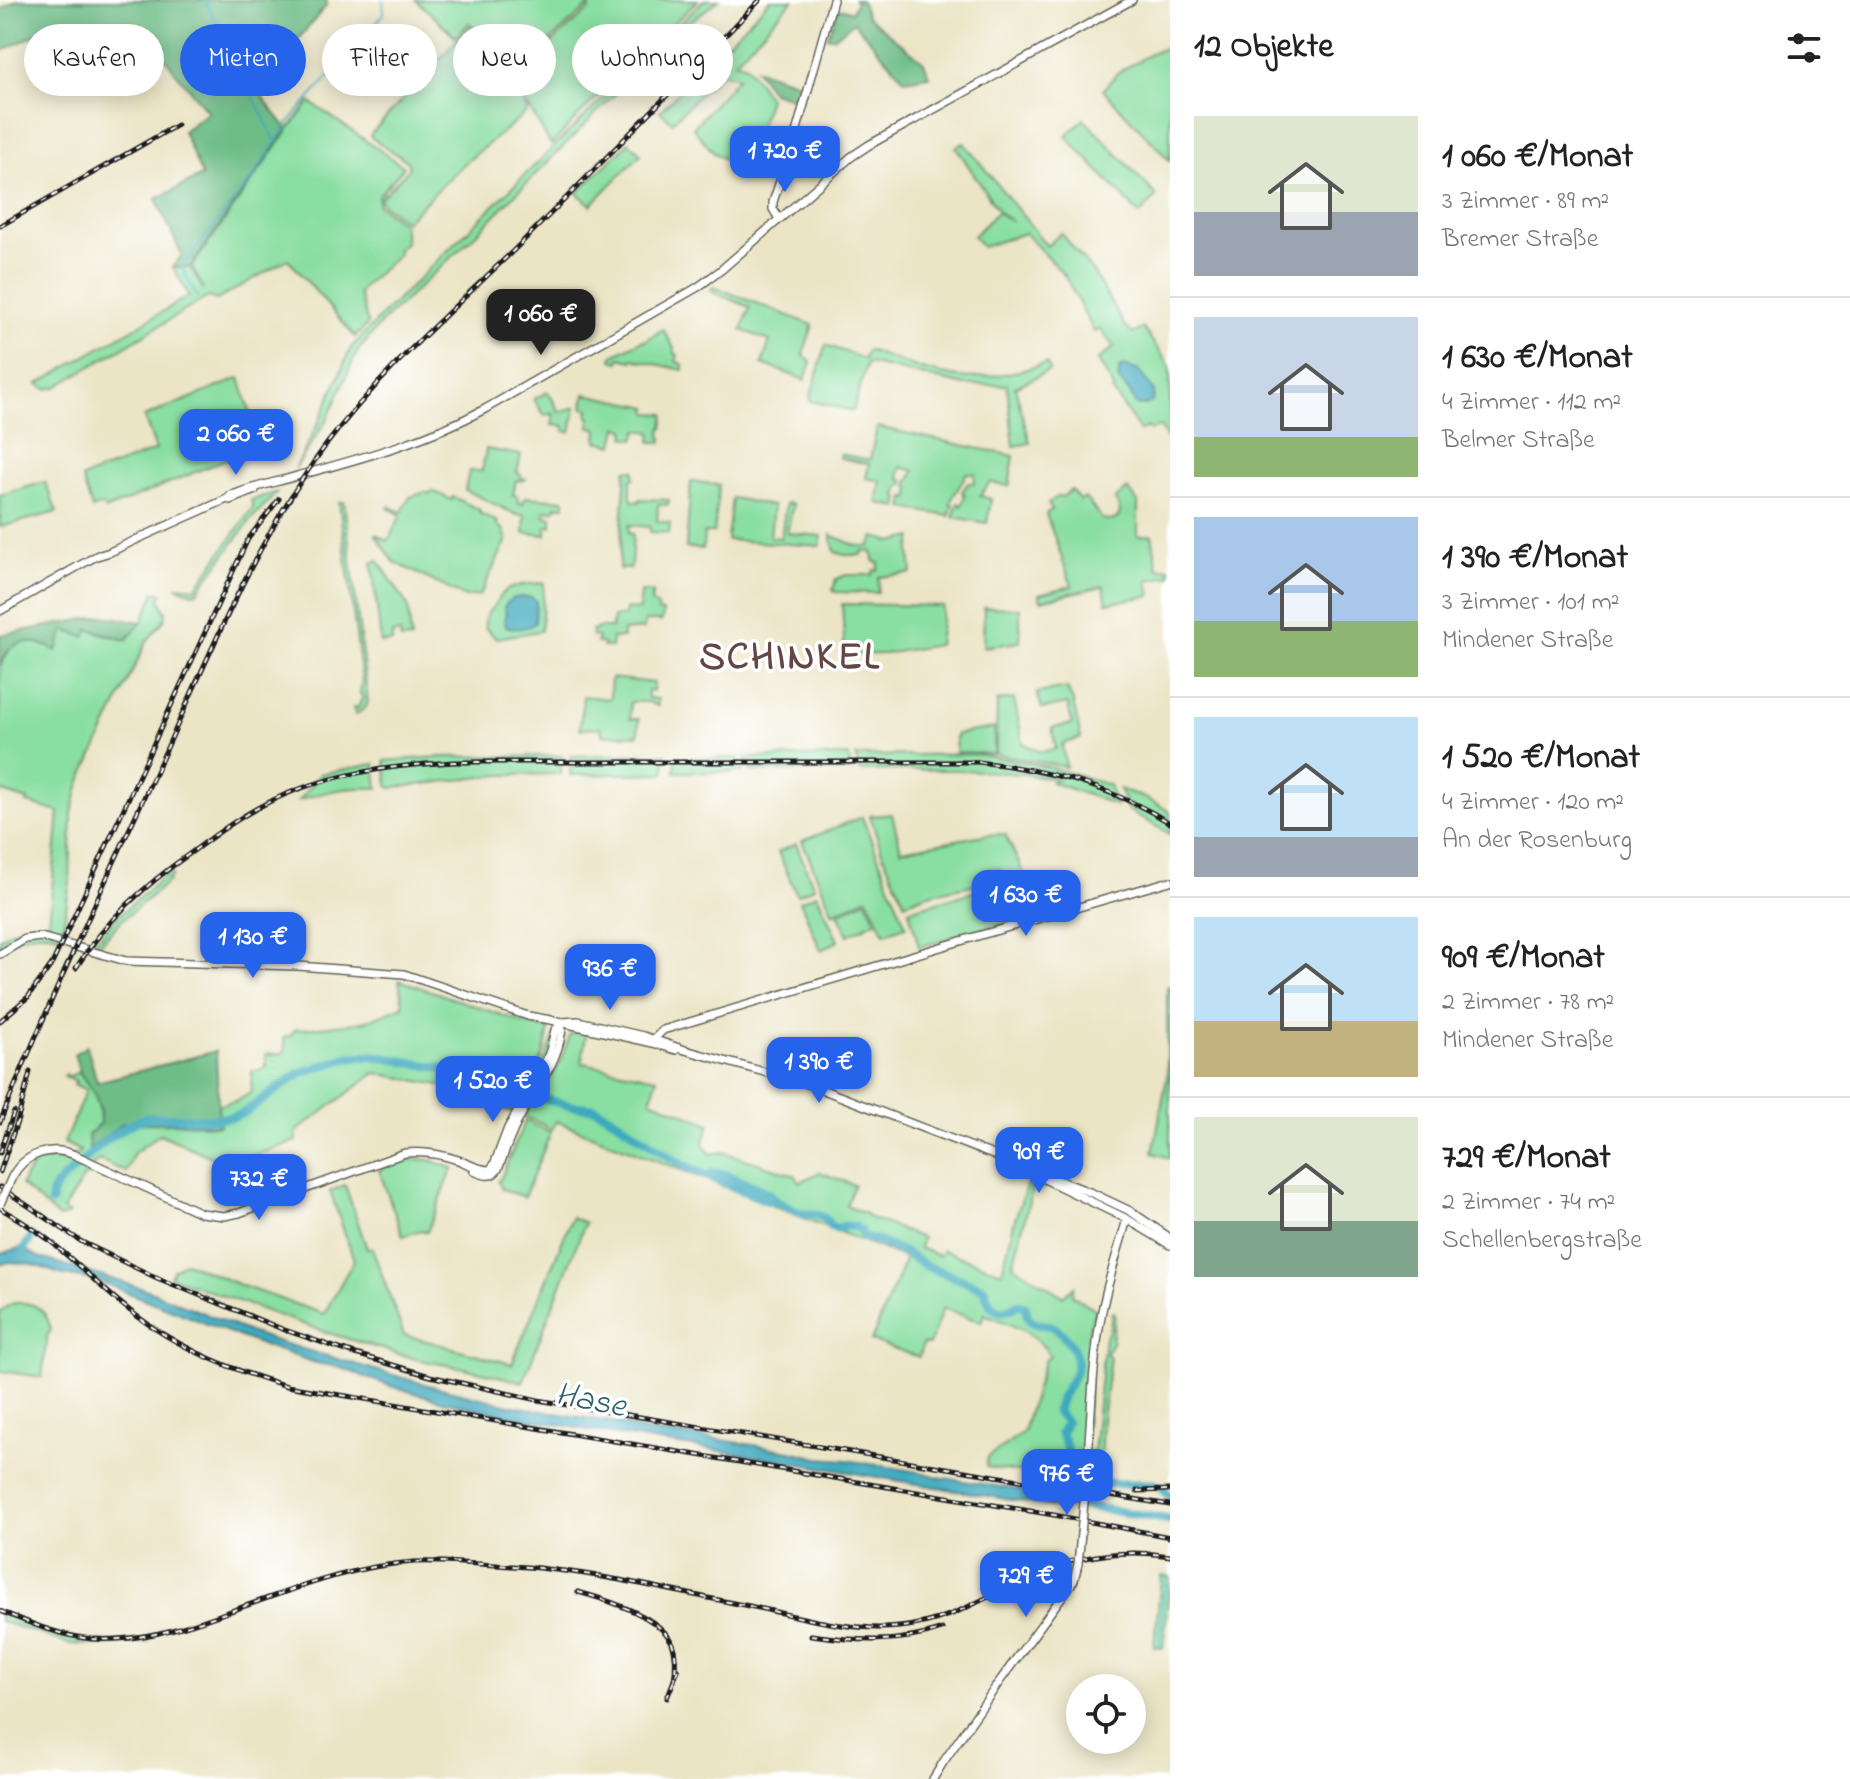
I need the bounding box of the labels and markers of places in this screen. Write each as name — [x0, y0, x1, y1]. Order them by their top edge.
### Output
pin: 1 720 € — [711, 126, 859, 194]
pin: 1 060 € — [467, 289, 615, 357]
pin: 2 060 € — [162, 409, 310, 477]
pin: 1 630 € — [952, 870, 1100, 938]
pin: 1 130 € — [179, 912, 327, 980]
pin: 936 € — [554, 944, 666, 1012]
pin: 1 390 € — [745, 1037, 893, 1105]
pin: 1 520 € — [419, 1056, 567, 1124]
pin: 909 € — [983, 1127, 1095, 1195]
pin: 732 € — [203, 1154, 315, 1222]
pin: 976 € — [1011, 1449, 1123, 1517]
pin: 729 € — [970, 1551, 1082, 1619]

